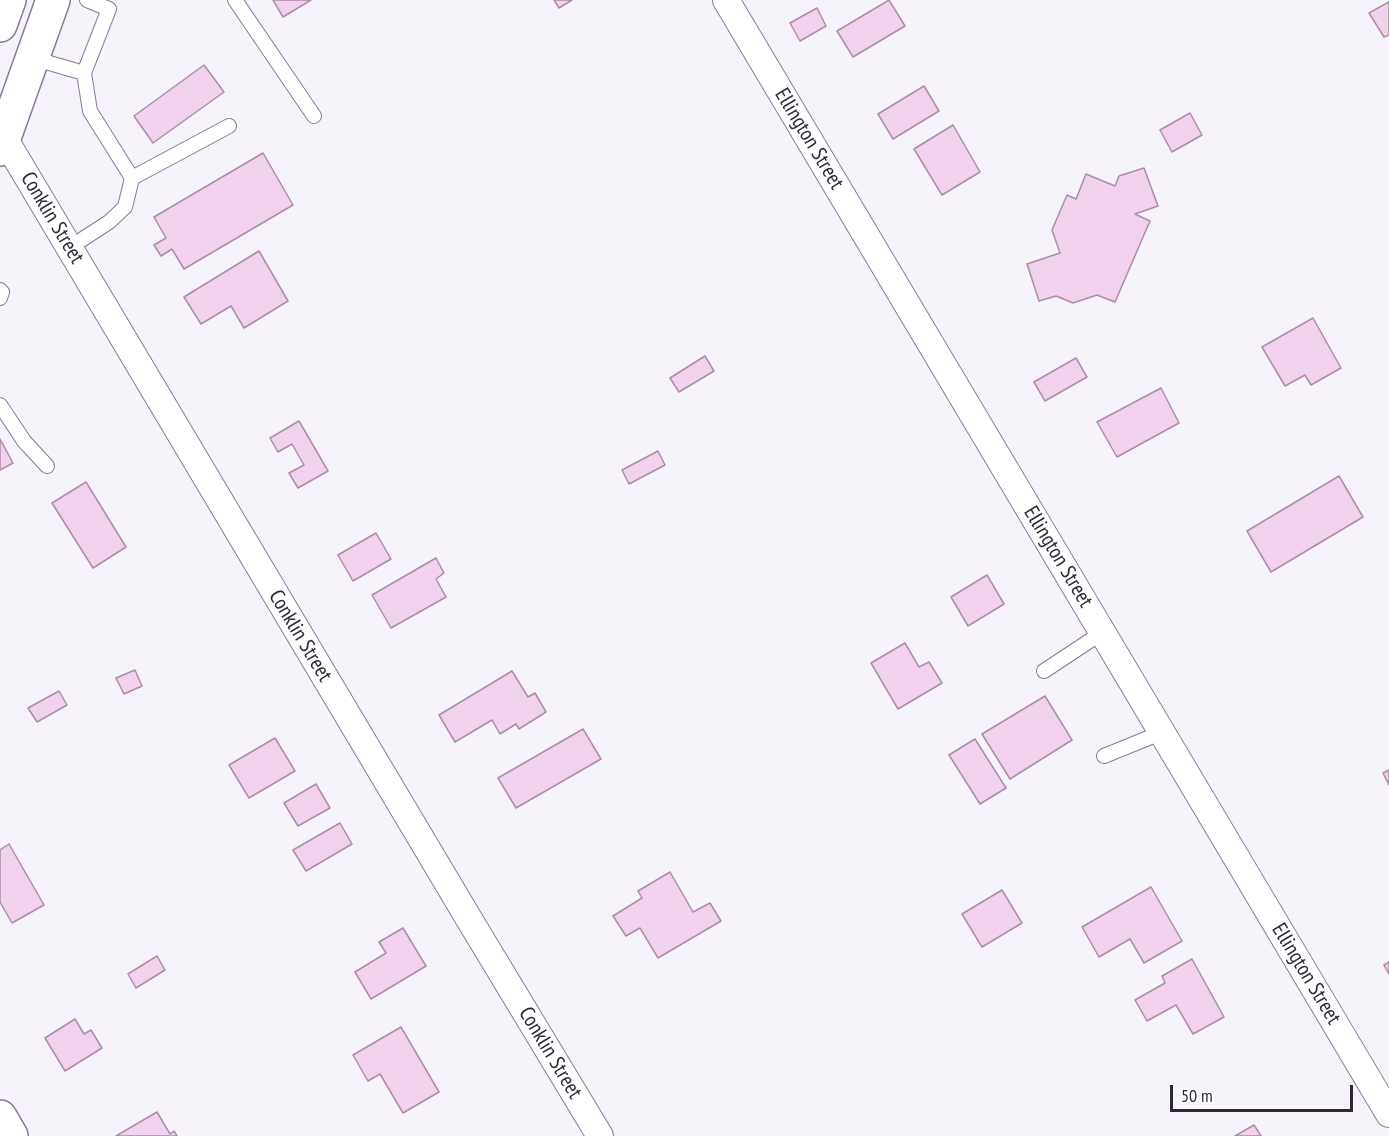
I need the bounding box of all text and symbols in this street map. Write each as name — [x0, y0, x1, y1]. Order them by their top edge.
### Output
street label: Ellington Street — [769, 84, 849, 194]
street label: Conklin Street — [15, 168, 89, 268]
street label: Ellington Street — [1018, 502, 1098, 612]
street label: Conklin Street — [263, 586, 337, 686]
street label: Ellington Street — [1266, 919, 1346, 1029]
street label: Conklin Street — [513, 1003, 587, 1103]
scale bar — [1173, 1073, 1356, 1111]
text: 50 m — [1181, 1084, 1213, 1107]

